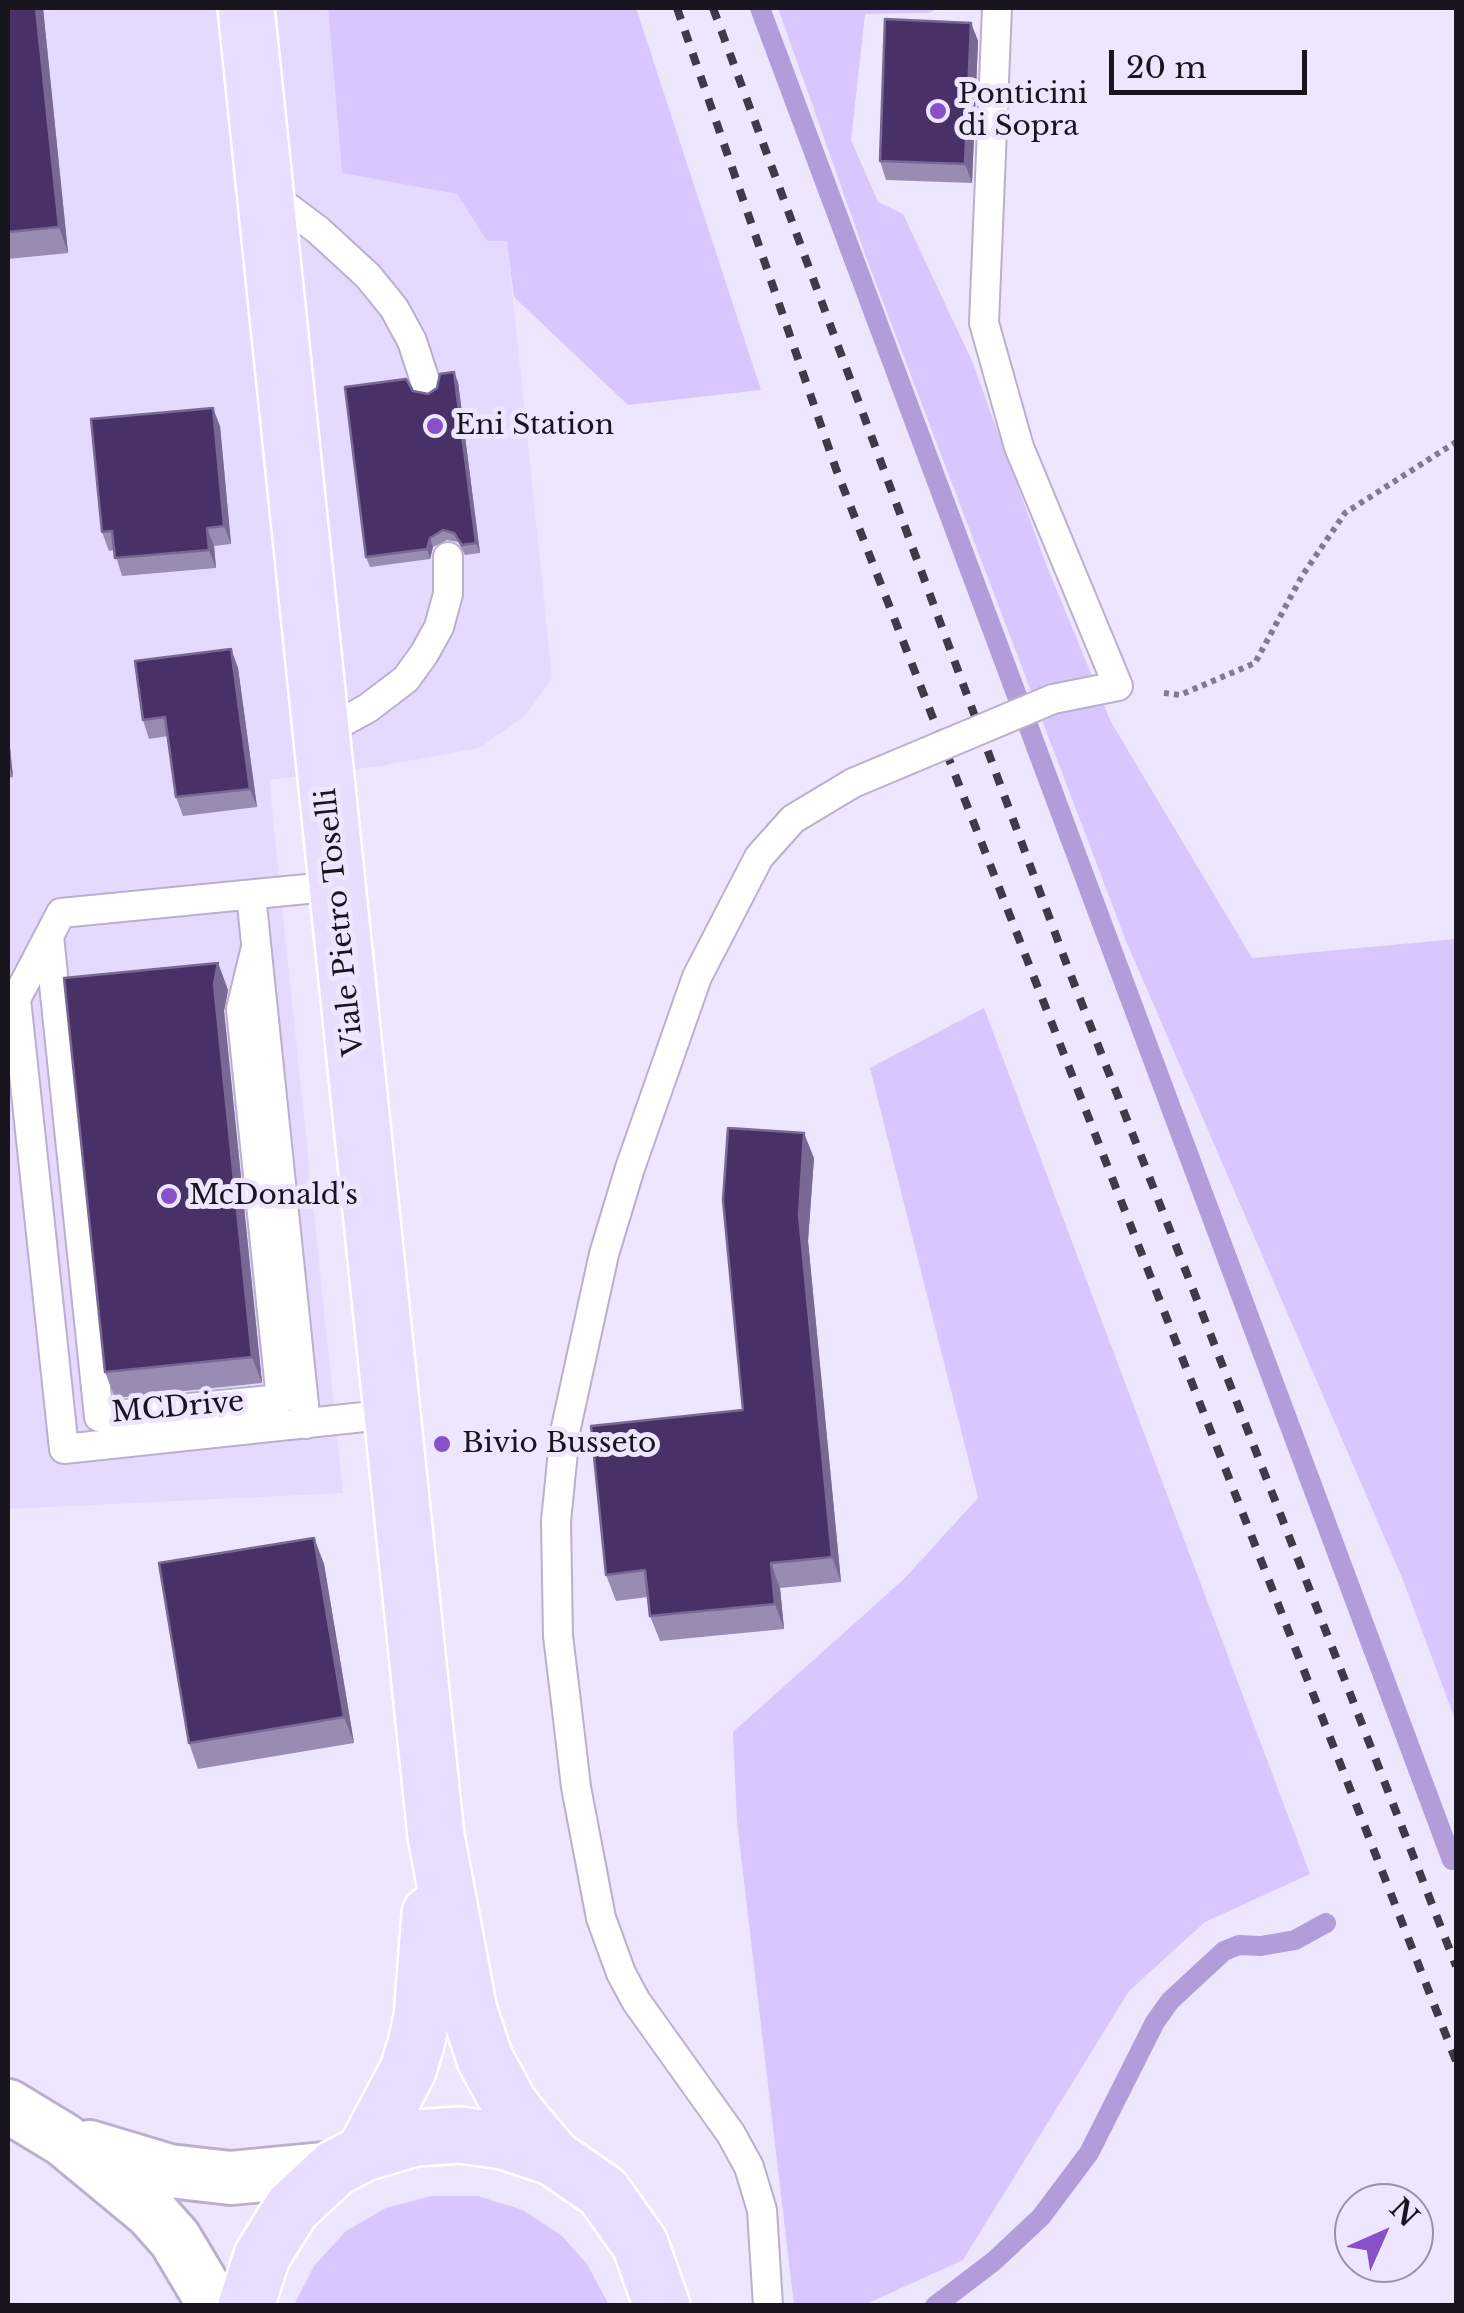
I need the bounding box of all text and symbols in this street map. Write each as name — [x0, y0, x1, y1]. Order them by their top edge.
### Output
scale bar — [1114, 30, 1312, 92]
text: 20 m — [1126, 49, 1207, 86]
place label: Ponticini di Sopra — [958, 78, 1088, 144]
marker: Ponticini di Sopra — [927, 100, 949, 122]
place label: Eni Station — [455, 409, 614, 443]
marker: Eni Station — [424, 415, 446, 437]
street label: Viale Pietro Toselli — [310, 787, 372, 1057]
place label: McDonald's — [189, 1179, 358, 1213]
marker: McDonald's — [158, 1185, 180, 1207]
street label: MCDrive — [110, 1385, 246, 1431]
place label: Bivio Busseto — [462, 1427, 656, 1461]
marker: Bivio Busseto — [431, 1433, 453, 1455]
north arrow — [1334, 2183, 1434, 2283]
text: N — [1382, 2191, 1426, 2235]

